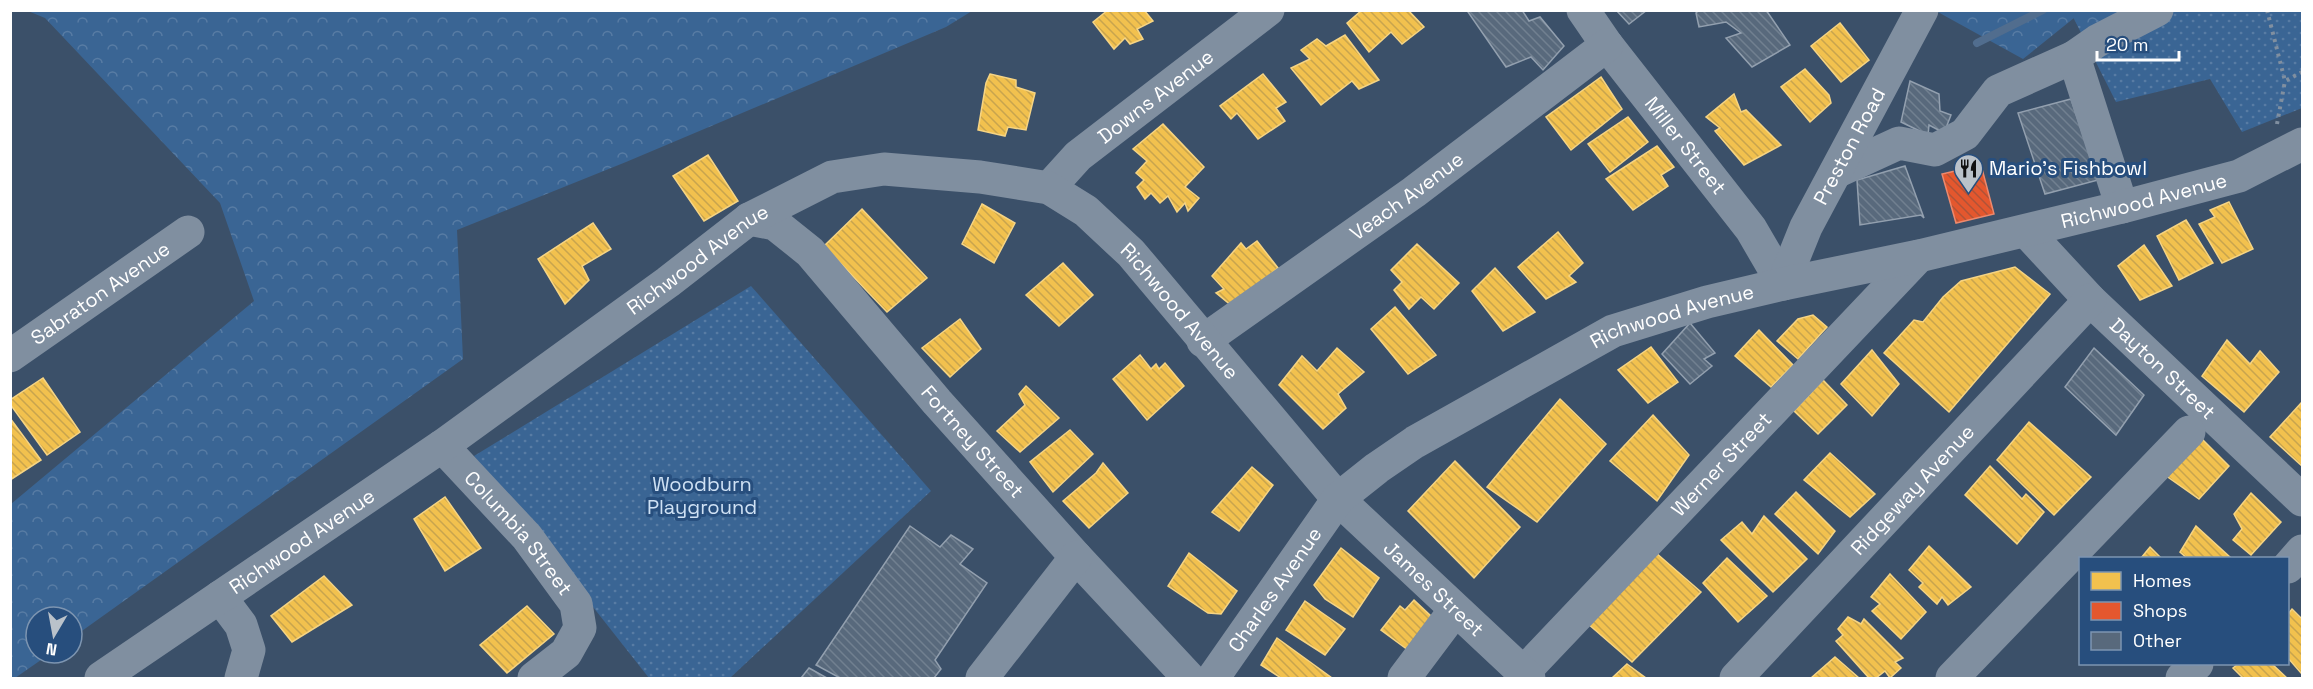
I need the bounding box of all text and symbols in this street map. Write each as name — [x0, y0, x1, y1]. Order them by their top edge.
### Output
scale bar — [2097, 24, 2180, 62]
text: 20 m — [2106, 33, 2149, 56]
street label: Downs Avenue — [1092, 43, 1219, 149]
street label: Preston Road — [1807, 83, 1891, 209]
street label: Miller Street — [1639, 91, 1732, 200]
street label: Veach Avenue — [1345, 146, 1469, 246]
restaurant icon: Mario's Fishbowl — [1952, 152, 1984, 194]
place label: Mario's Fishbowl — [1989, 155, 2147, 181]
street label: Richwood Avenue — [2058, 167, 2230, 234]
street label: Richwood Avenue — [622, 198, 773, 321]
street label: Sabraton Avenue — [26, 236, 175, 351]
street label: Richwood Avenue — [1115, 237, 1245, 385]
street label: Richwood Avenue — [1585, 278, 1757, 354]
street label: Dayton Street — [2104, 312, 2221, 425]
street label: Fortney Street — [915, 380, 1030, 503]
street label: Werner Street — [1666, 406, 1777, 522]
street label: Ridgeway Avenue — [1845, 419, 1980, 561]
street label: Columbia Street — [459, 465, 578, 600]
park label: Woodburn Playground — [647, 471, 757, 520]
street label: Richwood Avenue — [224, 483, 380, 600]
street label: Charles Avenue — [1222, 522, 1328, 657]
street label: James Street — [1378, 535, 1490, 642]
legend — [2079, 557, 2289, 665]
text: Homes — [2133, 569, 2192, 592]
text: Shops — [2133, 599, 2187, 622]
north arrow — [24, 605, 84, 665]
text: Other — [2133, 629, 2182, 652]
text: N — [44, 638, 59, 661]

